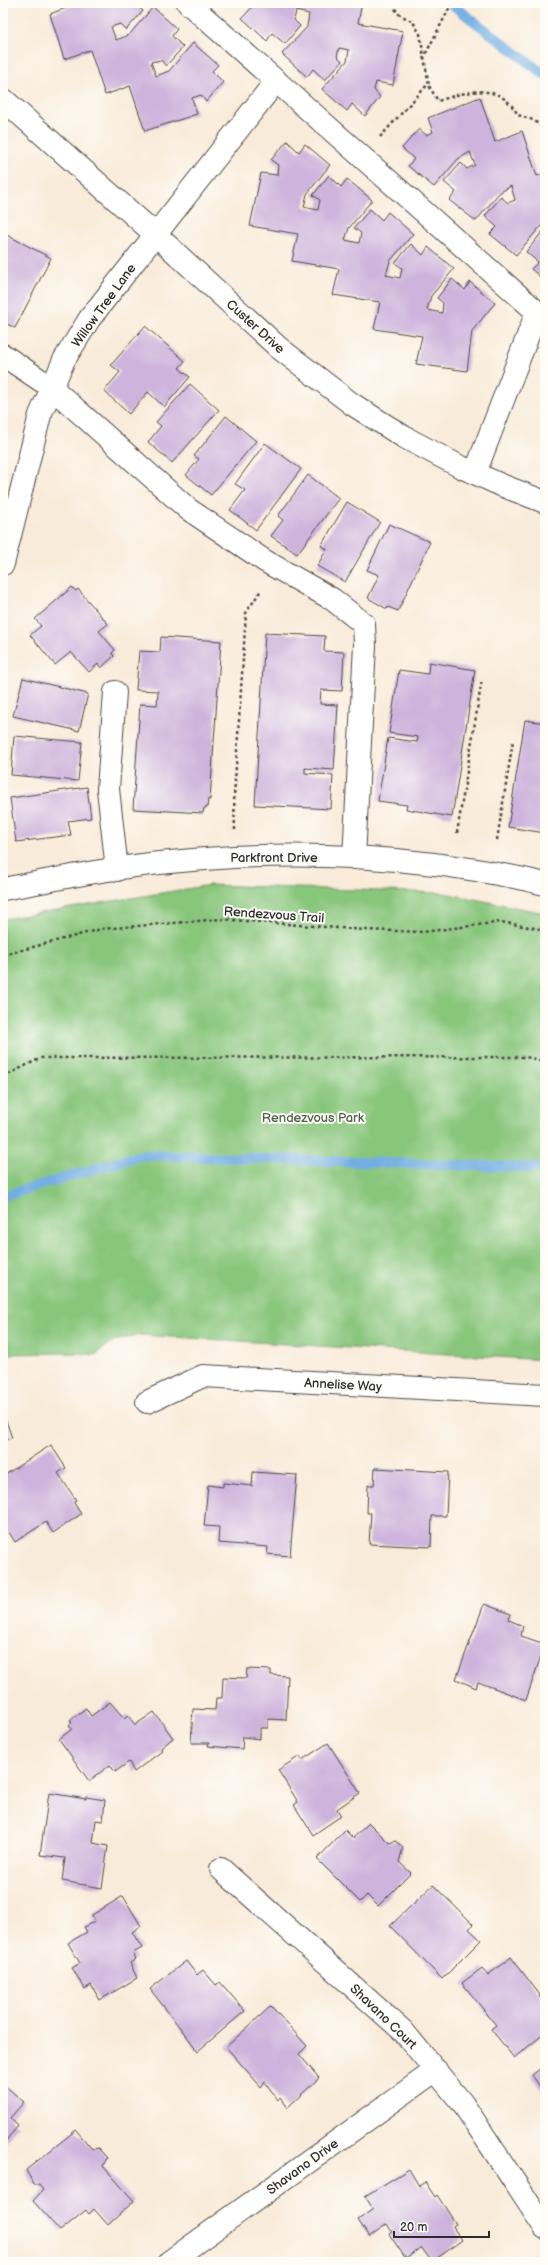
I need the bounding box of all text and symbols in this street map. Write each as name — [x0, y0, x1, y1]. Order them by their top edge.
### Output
street label: Willow Tree Lane — [68, 261, 140, 350]
street label: Custer Drive — [223, 296, 288, 357]
street label: Parkfront Drive — [230, 850, 318, 866]
street label: Rendezvous Trail — [223, 904, 325, 926]
park label: Rendezvous Park — [262, 1110, 365, 1126]
street label: Annelise Way — [304, 1375, 382, 1395]
street label: Shavano Court — [347, 1981, 420, 2053]
street label: Shavano Drive — [264, 2135, 342, 2198]
scale bar — [394, 2213, 489, 2239]
text: 20 m — [400, 2220, 427, 2235]

